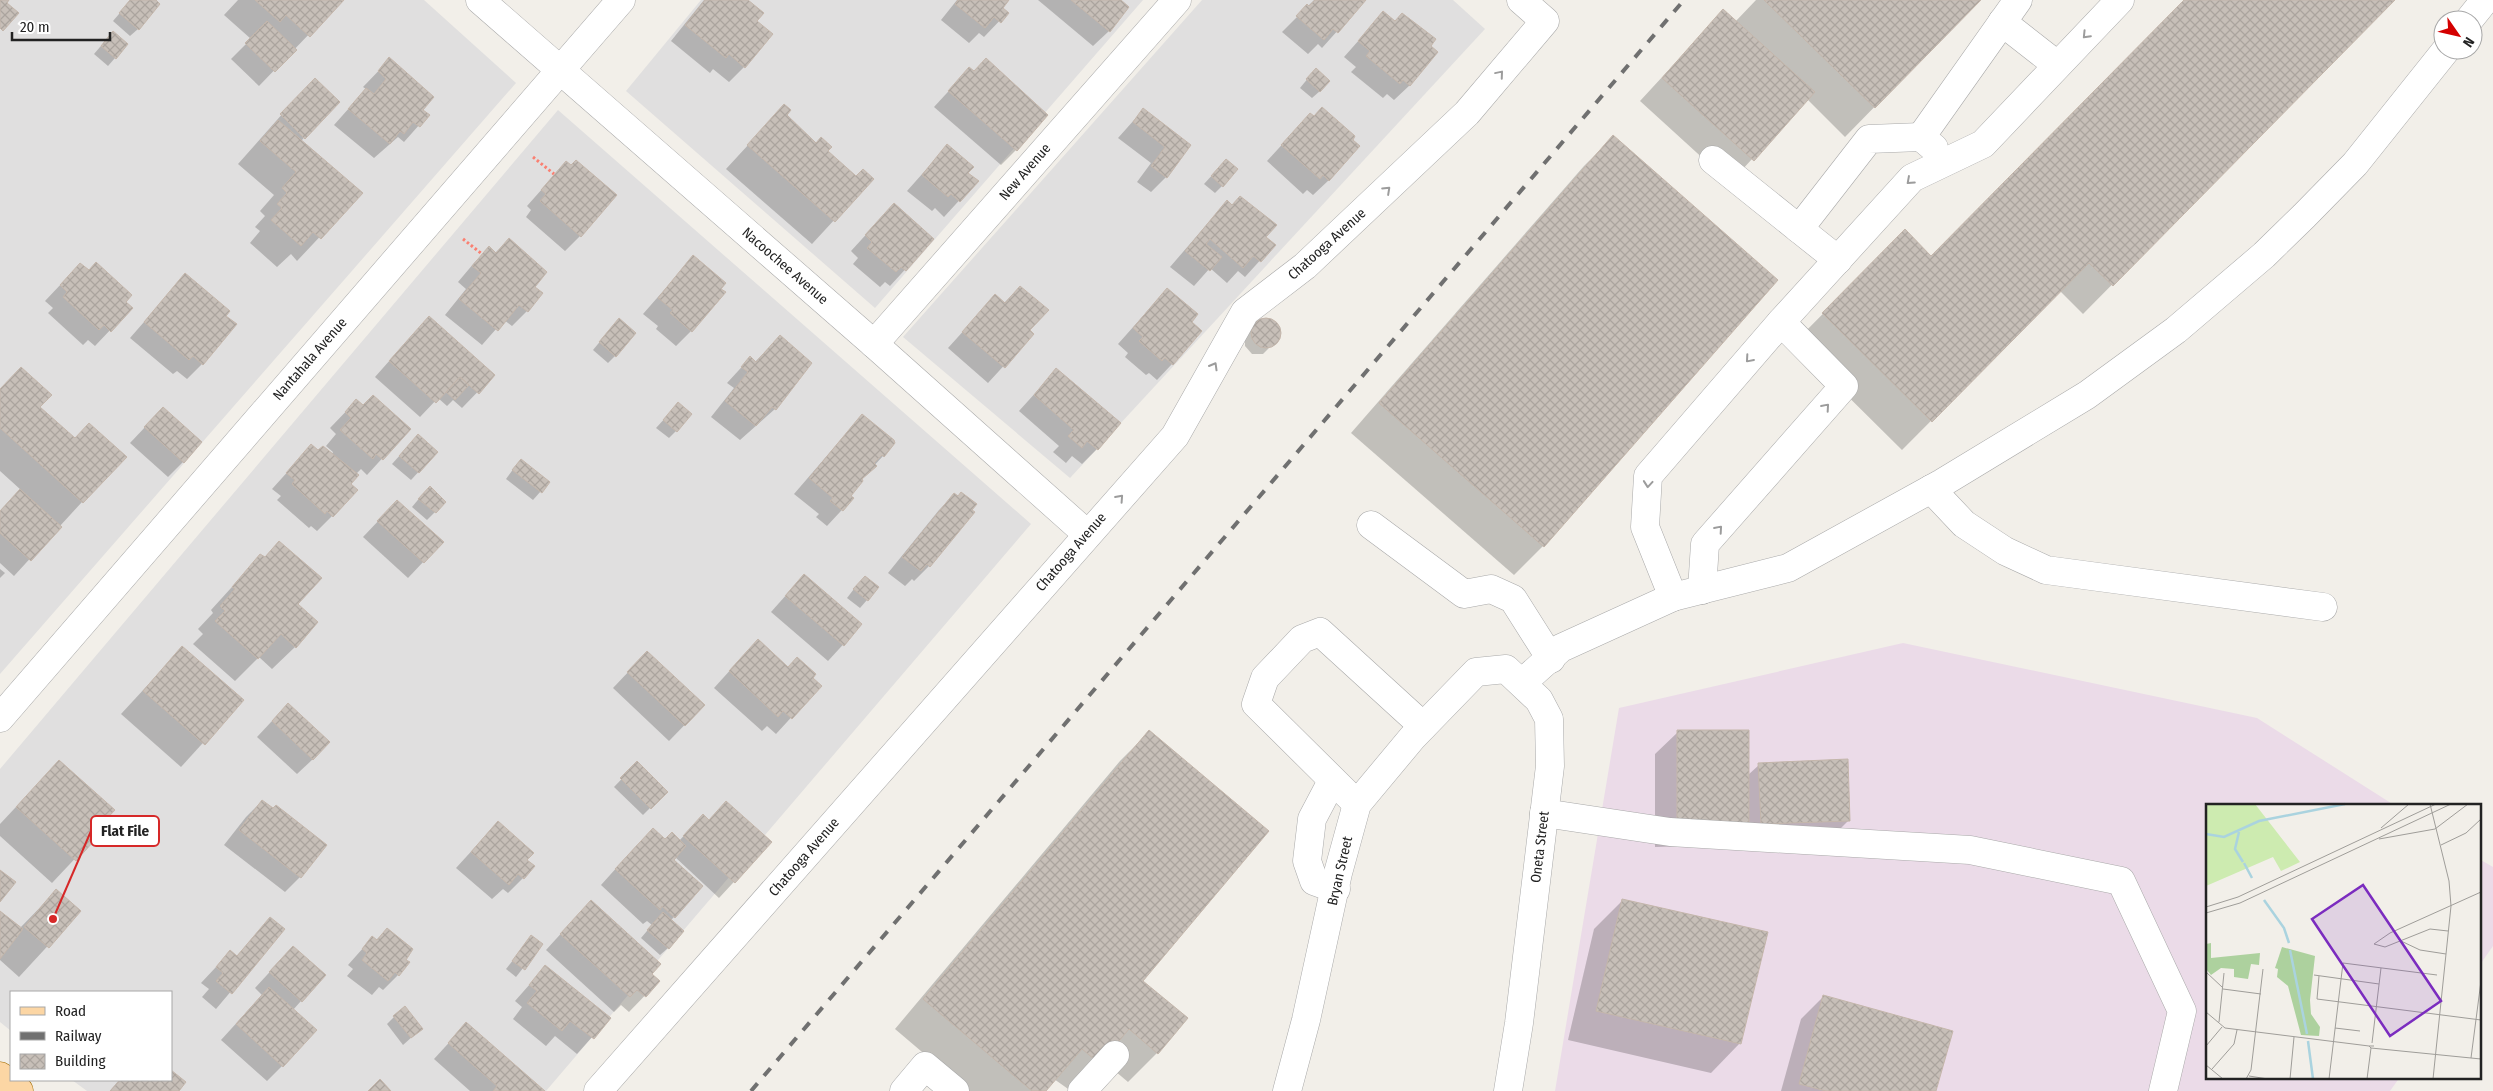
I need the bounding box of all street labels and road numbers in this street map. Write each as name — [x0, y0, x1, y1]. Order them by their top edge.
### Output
street label: New Avenue — [996, 140, 1054, 204]
street label: Chatooga Avenue — [1285, 205, 1369, 283]
street label: Nacoochee Avenue — [739, 224, 832, 308]
street label: Nantahala Avenue — [269, 314, 351, 404]
street label: Chatooga Avenue — [1032, 509, 1110, 595]
street label: Oneta Street — [1527, 810, 1553, 884]
street label: Chatooga Avenue — [765, 814, 843, 900]
street label: Bryan Street — [1324, 834, 1356, 907]

